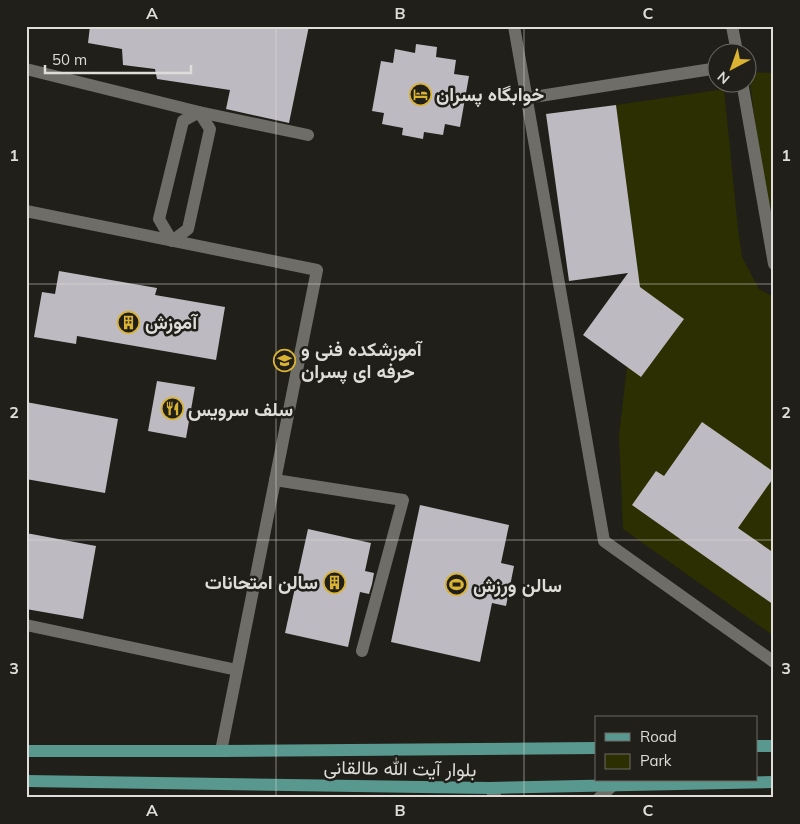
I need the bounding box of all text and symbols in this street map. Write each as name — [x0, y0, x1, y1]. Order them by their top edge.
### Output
text: A — [146, 3, 158, 23]
text: B — [394, 3, 406, 23]
text: C — [643, 3, 654, 23]
scale bar — [45, 42, 191, 74]
north arrow — [708, 42, 758, 92]
text: 50 m — [52, 50, 87, 69]
text: N — [714, 68, 733, 88]
hotel icon: خوابگاه پسران — [408, 82, 432, 106]
place label: خوابگاه پسران — [436, 82, 544, 108]
text: 1 — [9, 145, 19, 165]
text: 1 — [781, 145, 791, 165]
building icon: آموزش — [117, 310, 141, 334]
place label: آموزش — [145, 310, 198, 335]
place label: آموزشکده فنی و حرفه ای پسران — [301, 337, 423, 385]
school or university icon: آموزشکده فنی و حرفه ای پسران — [273, 348, 297, 372]
restaurant icon: سلف سرویس — [160, 397, 184, 421]
place label: سلف سرویس — [188, 397, 293, 422]
text: 2 — [9, 402, 19, 422]
text: 2 — [781, 402, 791, 422]
place label: سالن امتحانات — [205, 570, 318, 594]
building icon: سالن امتحانات — [322, 570, 346, 594]
sports icon: سالن ورزش — [445, 573, 469, 597]
place label: سالن ورزش — [473, 573, 562, 598]
text: 3 — [9, 658, 19, 678]
text: 3 — [781, 658, 791, 678]
legend — [595, 716, 758, 782]
text: Road — [640, 727, 677, 746]
text: Park — [640, 751, 672, 770]
street label: بلوار آیت الله طالقانی — [323, 755, 477, 781]
text: A — [146, 800, 158, 820]
text: B — [394, 800, 406, 820]
text: C — [643, 800, 654, 820]

